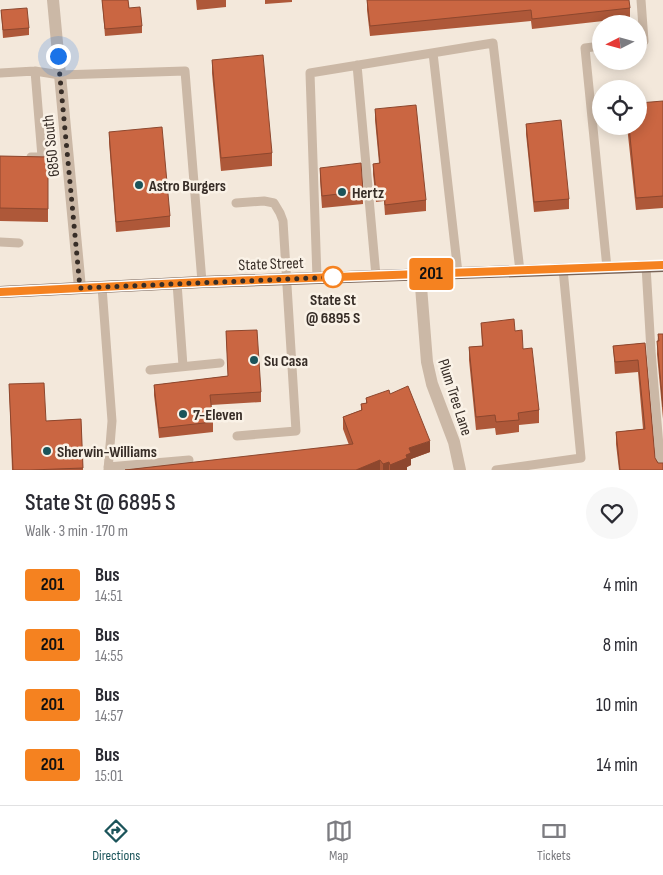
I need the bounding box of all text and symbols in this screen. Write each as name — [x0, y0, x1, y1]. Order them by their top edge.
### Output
north arrow — [592, 15, 648, 70]
map controls — [592, 15, 647, 135]
your location — [46, 44, 71, 69]
button: locate — [592, 80, 647, 135]
street label: 6850 South — [39, 114, 64, 178]
place label: Astro Burgers — [148, 177, 226, 196]
marker: Astro Burgers — [133, 179, 145, 191]
place label: Hertz — [352, 184, 384, 203]
marker: Hertz — [336, 186, 348, 198]
street label: State Street — [238, 254, 304, 275]
line badge: 201 — [402, 258, 460, 290]
text: 201 — [419, 263, 443, 284]
marker: State St @ 6895 S — [322, 266, 344, 288]
place label: State St @ 6895 S — [306, 291, 360, 328]
place label: Su Casa — [264, 352, 308, 371]
marker: Su Casa — [248, 354, 260, 366]
street label: Plum Tree Lane — [433, 357, 476, 438]
place label: 7-Eleven — [193, 406, 243, 425]
marker: 7-Eleven — [177, 408, 189, 420]
place label: Sherwin-Williams — [57, 443, 157, 462]
marker: Sherwin-Williams — [41, 445, 53, 457]
button: heart — [586, 487, 638, 539]
text: State St @ 6895 S — [25, 488, 176, 517]
text: Walk · 3 min · 170 m — [25, 522, 128, 541]
text: Bus — [95, 564, 120, 587]
text: 201 — [41, 574, 64, 595]
text: 4 min — [603, 574, 638, 597]
text: 14:51 — [95, 587, 122, 606]
text: Bus — [95, 624, 120, 647]
text: 201 — [41, 634, 64, 655]
text: 8 min — [603, 634, 638, 657]
text: 14:55 — [95, 647, 123, 666]
text: Bus — [95, 684, 120, 707]
text: 201 — [41, 694, 64, 715]
text: 10 min — [596, 694, 638, 717]
text: 14:57 — [95, 707, 123, 726]
text: Bus — [95, 744, 120, 767]
text: 201 — [41, 754, 64, 775]
text: 14 min — [597, 754, 638, 777]
text: 15:01 — [95, 767, 123, 786]
tab: Directions — [92, 817, 140, 864]
tab: Map — [325, 817, 353, 864]
tab: Tickets — [537, 817, 571, 864]

